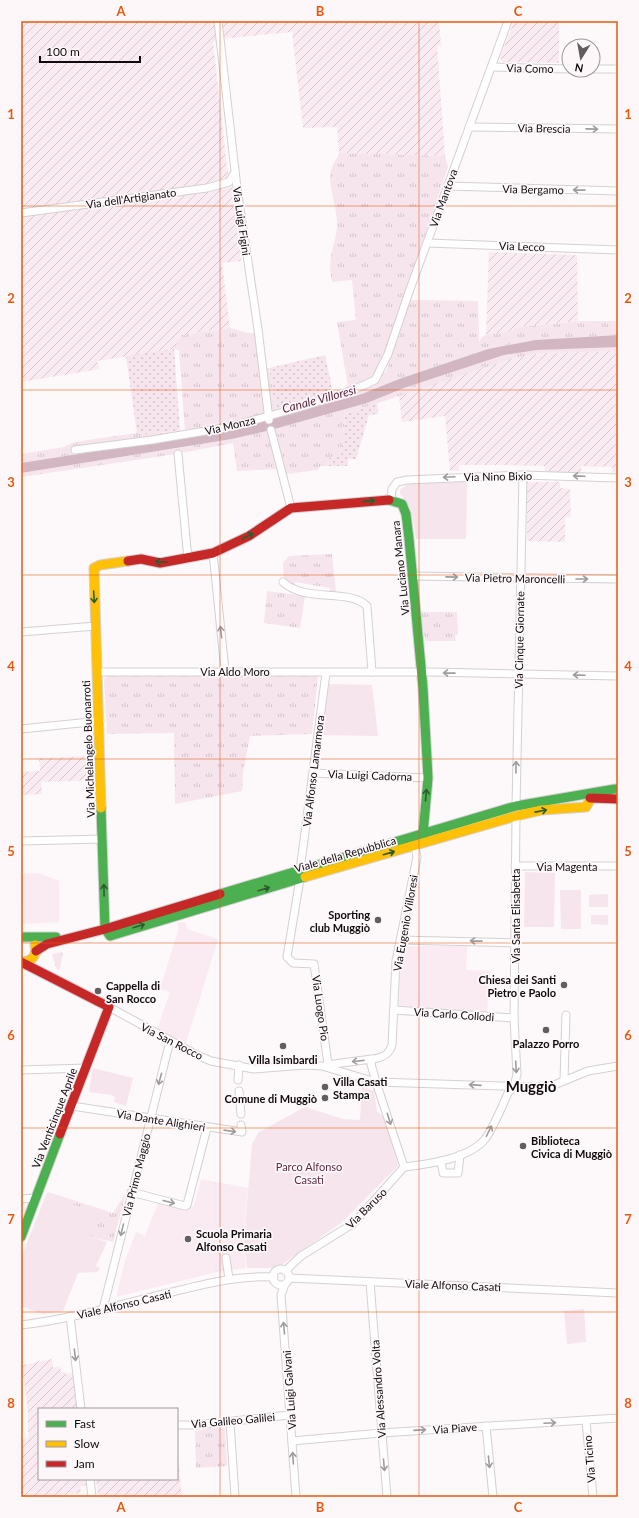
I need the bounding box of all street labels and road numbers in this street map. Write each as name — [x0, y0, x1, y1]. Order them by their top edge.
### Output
street label: Via Como — [506, 61, 554, 75]
street label: Via Brescia — [517, 121, 571, 135]
street label: Via Mantova — [426, 167, 460, 229]
street label: Via Bergamo — [502, 182, 564, 196]
street label: Via dell'Artigianato — [85, 185, 177, 211]
street label: Via Luigi Figini — [231, 186, 253, 257]
street label: Via Lecco — [499, 239, 545, 253]
street label: Via Monza — [204, 413, 256, 437]
street label: Via Nino Bixio — [464, 469, 532, 483]
street label: Via Luciano Manara — [389, 520, 411, 616]
street label: Via Pietro Maroncelli — [465, 571, 566, 585]
street label: Via Cinque Giornate — [512, 591, 526, 689]
street label: Via Aldo Moro — [200, 665, 270, 678]
street label: Via Michelangelo Buonarroti — [79, 680, 97, 818]
street label: Via Alfonso Lamarmora — [300, 715, 326, 827]
street label: Via Luigi Cadorna — [328, 767, 412, 783]
street label: Viale della Repubblica — [293, 833, 397, 875]
street label: Via Magenta — [537, 860, 597, 873]
street label: Via Santa Elisabetta — [509, 869, 522, 963]
street label: Via Eugenio Villoresi — [390, 873, 420, 972]
street label: Via Luogo Pio — [310, 974, 332, 1042]
street label: Via Carlo Collodi — [413, 1005, 495, 1023]
street label: Via San Rocco — [139, 1020, 205, 1062]
street label: Via Venticinque Aprile — [29, 1066, 79, 1170]
street label: Via Dante Alighieri — [116, 1107, 207, 1134]
street label: Via Primo Maggio — [119, 1132, 153, 1218]
street label: Via Baruso — [343, 1185, 389, 1231]
street label: Viale Alfonso Casati — [405, 1277, 501, 1293]
street label: Viale Alfonso Casati — [76, 1287, 172, 1321]
street label: Via Alessandro Volta — [368, 1339, 388, 1439]
street label: Via Luigi Galvani — [280, 1350, 298, 1430]
street label: Via Galileo Galilei — [190, 1410, 276, 1430]
street label: Via Piave — [432, 1420, 478, 1436]
street label: Via Ticino — [580, 1435, 598, 1483]

